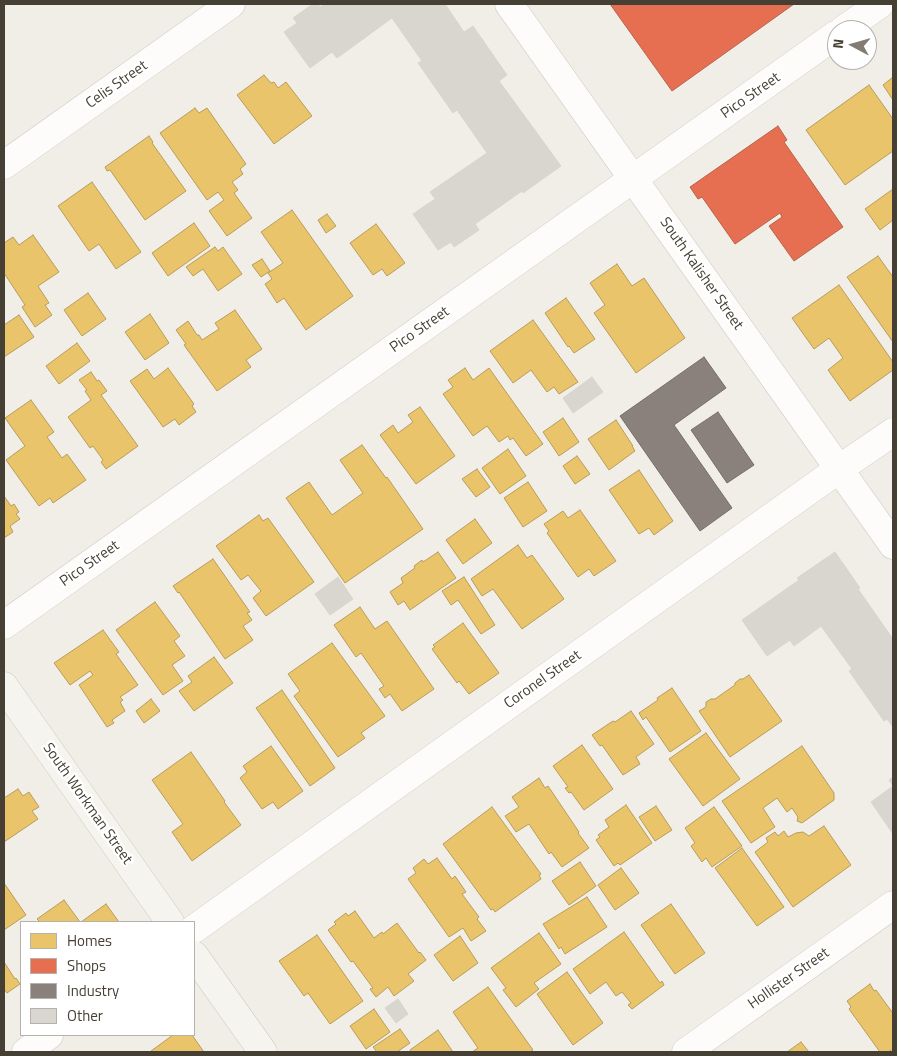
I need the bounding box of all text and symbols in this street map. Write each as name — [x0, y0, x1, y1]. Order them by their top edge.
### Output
north arrow — [827, 20, 877, 70]
text: N — [827, 38, 849, 49]
street label: Celis Street — [83, 57, 151, 113]
street label: Pico Street — [718, 69, 784, 123]
street label: South Kalisher Street — [655, 214, 747, 334]
street label: Pico Street — [387, 303, 453, 357]
street label: Pico Street — [57, 537, 123, 591]
street label: Coronel Street — [501, 647, 585, 713]
street label: South Workman Street — [38, 740, 136, 868]
legend — [20, 921, 195, 1036]
text: Homes — [67, 929, 112, 952]
street label: Hollister Street — [745, 944, 833, 1014]
text: Shops — [67, 954, 106, 977]
text: Industry — [67, 979, 119, 1002]
text: Other — [67, 1004, 103, 1027]

